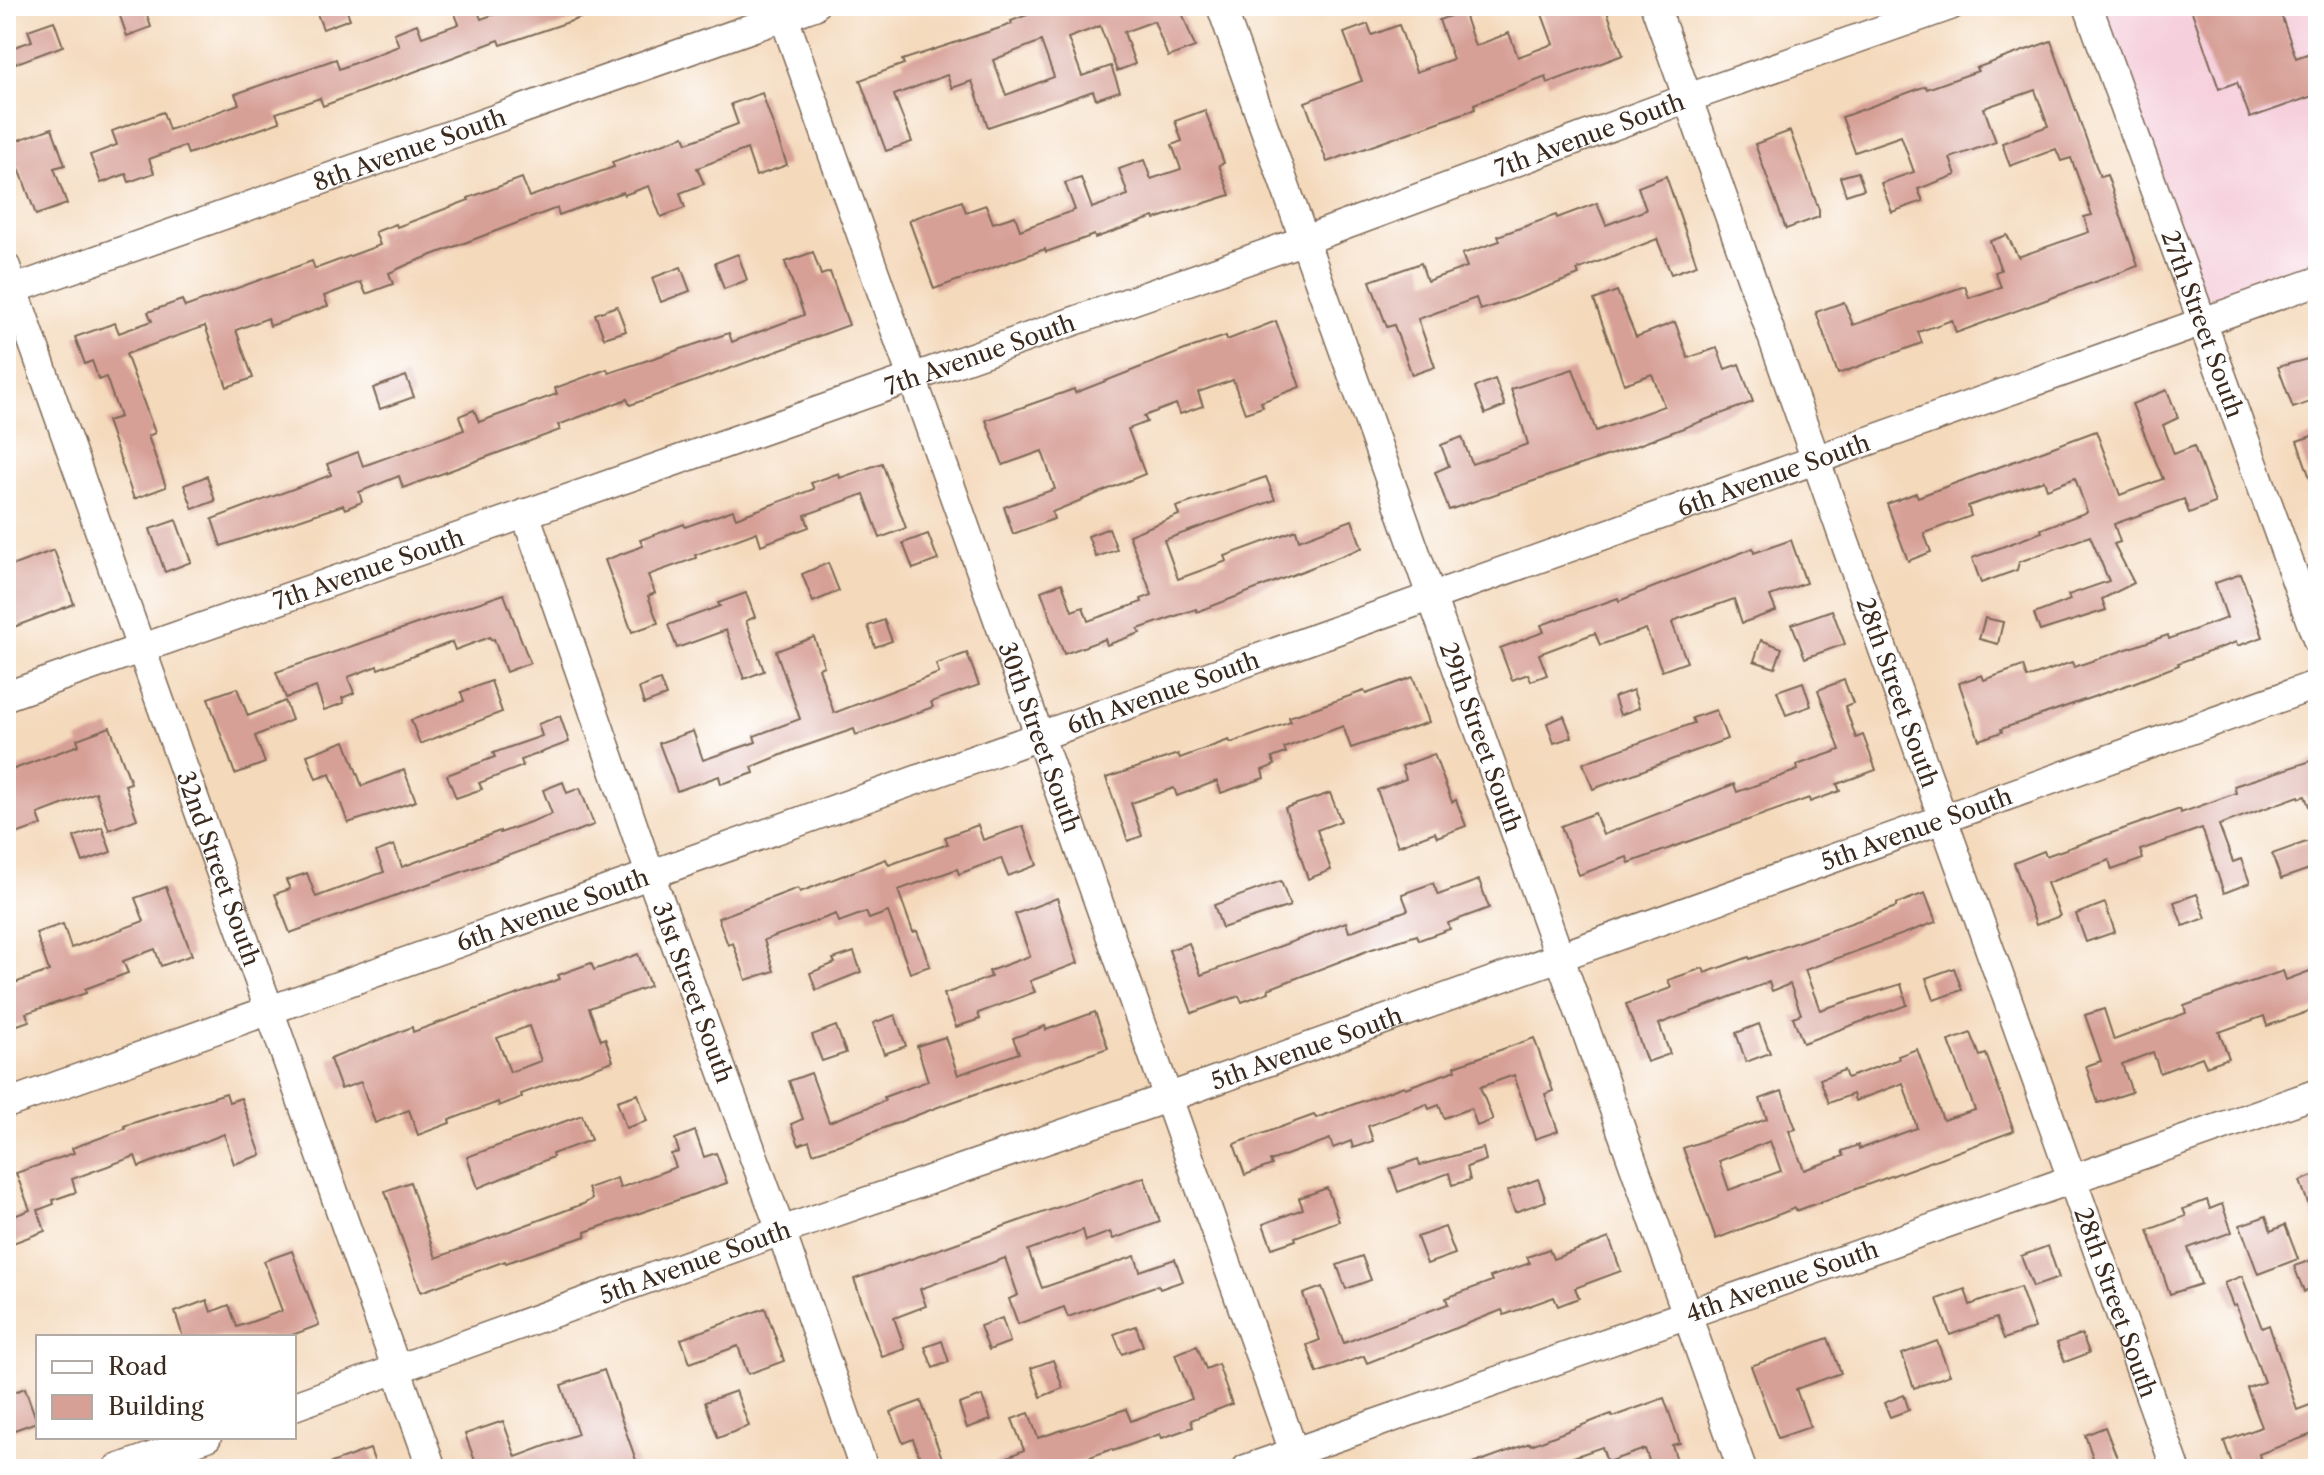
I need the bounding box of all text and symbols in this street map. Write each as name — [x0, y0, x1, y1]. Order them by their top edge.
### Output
street label: 7th Avenue South — [1491, 86, 1688, 183]
street label: 8th Avenue South — [309, 102, 510, 197]
street label: 27th Street South — [2156, 226, 2250, 422]
street label: 7th Avenue South — [881, 307, 1079, 401]
street label: 6th Avenue South — [1673, 427, 1873, 522]
street label: 7th Avenue South — [269, 522, 467, 616]
street label: 28th Street South — [1851, 593, 1945, 791]
street label: 30th Street South — [993, 638, 1087, 836]
street label: 29th Street South — [1434, 638, 1528, 836]
street label: 6th Avenue South — [1063, 645, 1263, 740]
street label: 32nd Street South — [171, 767, 267, 970]
street label: 5th Avenue South — [1817, 781, 2016, 876]
street label: 6th Avenue South — [452, 862, 653, 957]
street label: 31st Street South — [647, 898, 740, 1087]
street label: 5th Avenue South — [1207, 1000, 1406, 1096]
street label: 28th Street South — [2069, 1203, 2164, 1401]
street label: 5th Avenue South — [595, 1214, 794, 1310]
street label: 4th Avenue South — [1682, 1234, 1882, 1328]
legend — [36, 1335, 296, 1439]
text: Road — [108, 1352, 168, 1381]
text: Building — [108, 1392, 204, 1421]

